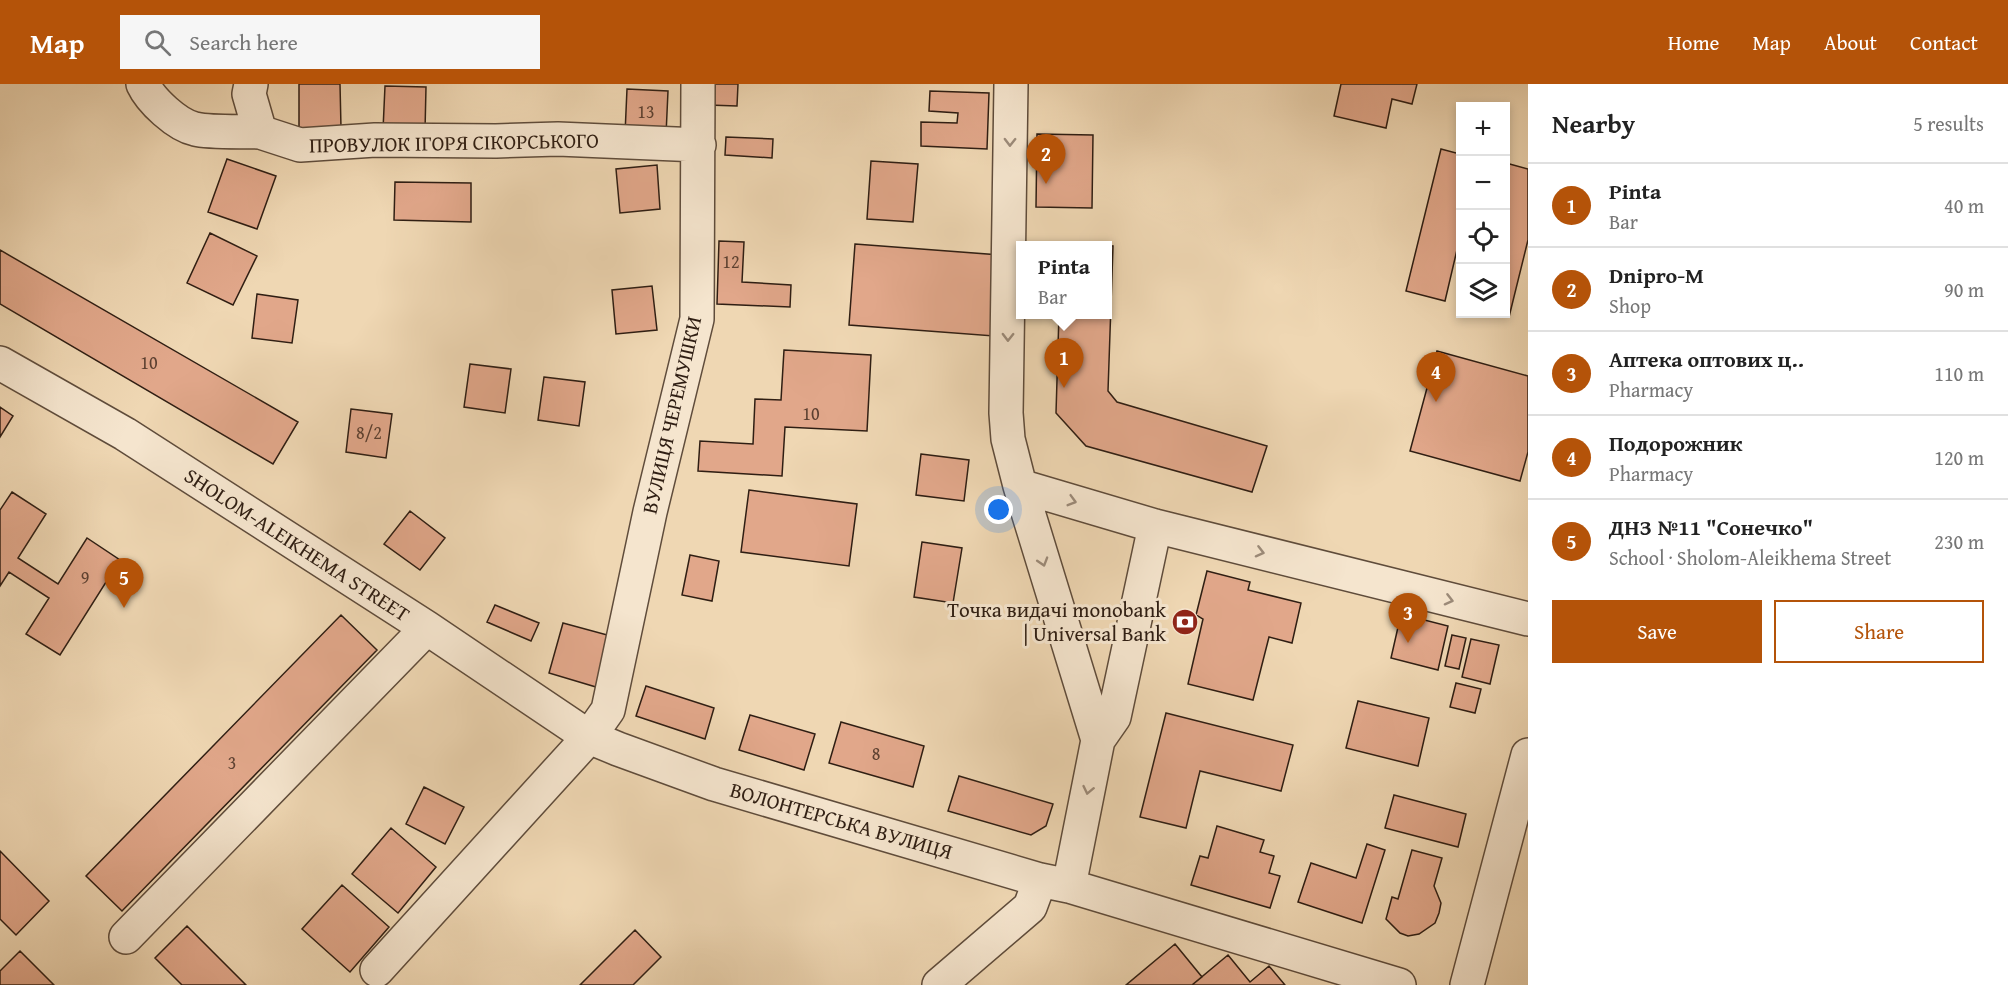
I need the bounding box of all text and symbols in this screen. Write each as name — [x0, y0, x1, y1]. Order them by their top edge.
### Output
search box — [120, 15, 540, 69]
text: Map — [30, 22, 84, 63]
icon: search — [141, 26, 174, 59]
text: Search here — [189, 26, 298, 58]
text: Home — [1668, 27, 1719, 58]
text: Map — [1752, 27, 1791, 58]
text: About — [1824, 27, 1877, 58]
text: Contact — [1910, 27, 1978, 58]
house number: 13 — [637, 98, 655, 125]
map controls — [1456, 102, 1510, 318]
button: + — [1456, 102, 1510, 156]
text: Nearby — [1552, 104, 1635, 143]
text: 5 results — [1913, 109, 1984, 138]
street label: ПРОВУЛОК ІГОРЯ СІКОРСЬКОГО — [309, 124, 599, 161]
pin: 2 — [1026, 135, 1066, 184]
one-way arrow — [1004, 138, 1017, 147]
button: − — [1456, 156, 1510, 210]
text: Pinta — [1609, 175, 1661, 207]
text: 1 — [1566, 191, 1577, 220]
text: 40 m — [1944, 191, 1984, 220]
text: Bar — [1609, 207, 1638, 236]
button: locate — [1456, 210, 1510, 264]
popup — [1016, 241, 1112, 319]
house number: 12 — [722, 248, 740, 275]
text: Pinta — [1038, 250, 1090, 282]
text: Dnipro-M — [1609, 259, 1704, 291]
button: layers — [1456, 264, 1510, 318]
text: 2 — [1566, 275, 1577, 304]
text: 90 m — [1944, 275, 1984, 304]
text: Bar — [1038, 282, 1067, 311]
text: Shop — [1609, 291, 1651, 320]
street label: ВУЛИЦЯ ЧЕРЕМУШКИ — [634, 313, 709, 517]
one-way arrow — [1001, 333, 1014, 342]
pin: 1 — [1044, 338, 1084, 388]
text: Аптека оптових ц‥ — [1609, 343, 1804, 375]
house number: 10 — [140, 349, 158, 376]
pin: 4 — [1416, 352, 1456, 402]
text: 3 — [1566, 359, 1577, 388]
text: 110 m — [1934, 359, 1984, 388]
text: Pharmacy — [1609, 375, 1693, 404]
house number: 10 — [802, 400, 820, 427]
house number: 8/2 — [356, 419, 382, 446]
text: Подорожник — [1609, 427, 1742, 459]
text: 4 — [1566, 443, 1577, 472]
text: 120 m — [1934, 443, 1984, 472]
text: Pharmacy — [1609, 459, 1693, 488]
street label: SHOLOM-ALEIKHEMA STREET — [178, 460, 416, 629]
one-way arrow — [1066, 494, 1077, 506]
your location — [984, 495, 1013, 524]
text: ДНЗ №11 "Сонечко" — [1609, 511, 1813, 543]
text: 5 — [1566, 527, 1577, 556]
text: 230 m — [1934, 527, 1984, 556]
text: School · Sholom-Aleikhema Street — [1609, 543, 1891, 572]
one-way arrow — [1255, 545, 1265, 558]
one-way arrow — [1036, 556, 1048, 567]
pin: 5 — [104, 558, 144, 608]
house number: 9 — [81, 564, 89, 591]
one-way arrow — [1444, 592, 1454, 605]
place label: Точка видачі monobank | Universal Bank — [947, 594, 1166, 649]
pin: 3 — [1388, 594, 1428, 643]
button: Save — [1552, 600, 1762, 663]
button: Share — [1774, 600, 1984, 663]
bank icon: Точка видачі monobank | Universal Bank — [1170, 607, 1200, 637]
house number: 8 — [872, 740, 880, 767]
house number: 3 — [228, 749, 236, 776]
street label: ВОЛОНТЕРСЬКА ВУЛИЦЯ — [726, 774, 956, 867]
one-way arrow — [1082, 785, 1095, 795]

